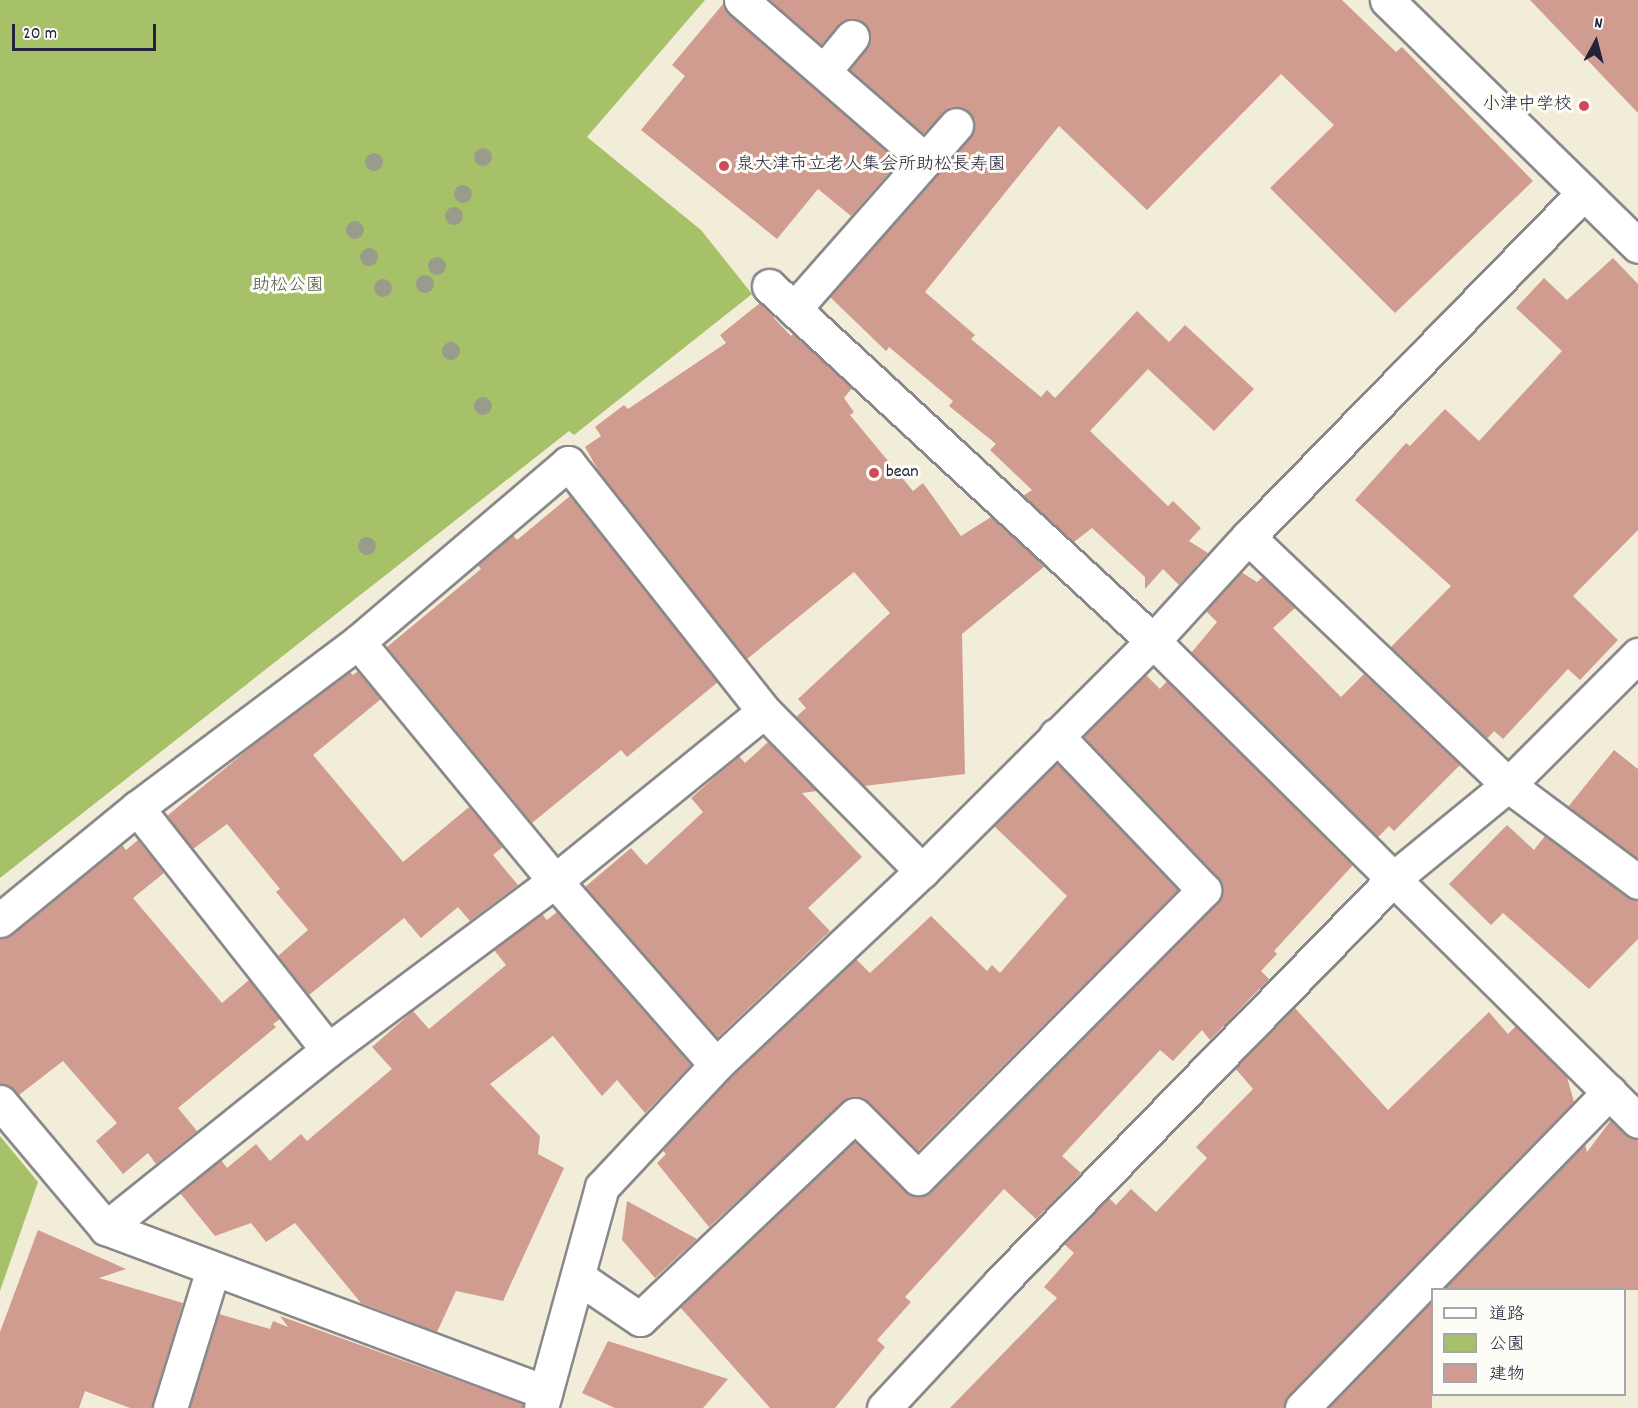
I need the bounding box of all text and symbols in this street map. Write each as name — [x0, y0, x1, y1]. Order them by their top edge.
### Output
scale bar — [15, 12, 159, 50]
north arrow — [1566, 12, 1626, 72]
text: N — [1593, 12, 1604, 36]
text: 20 m — [23, 22, 57, 47]
place label: 小津中学校 — [1482, 95, 1572, 117]
marker: 小津中学校 — [1577, 99, 1591, 113]
place label: 泉大津市立老人集会所助松長寿園 — [736, 155, 1006, 177]
marker: 泉大津市立老人集会所助松長寿園 — [717, 159, 731, 173]
park label: 助松公園 — [252, 276, 324, 298]
place label: bean — [886, 462, 918, 484]
marker: bean — [867, 466, 881, 480]
legend — [1431, 1288, 1626, 1396]
text: 道路 — [1489, 1303, 1525, 1328]
text: 公園 — [1489, 1333, 1525, 1358]
text: 建物 — [1489, 1363, 1525, 1388]

